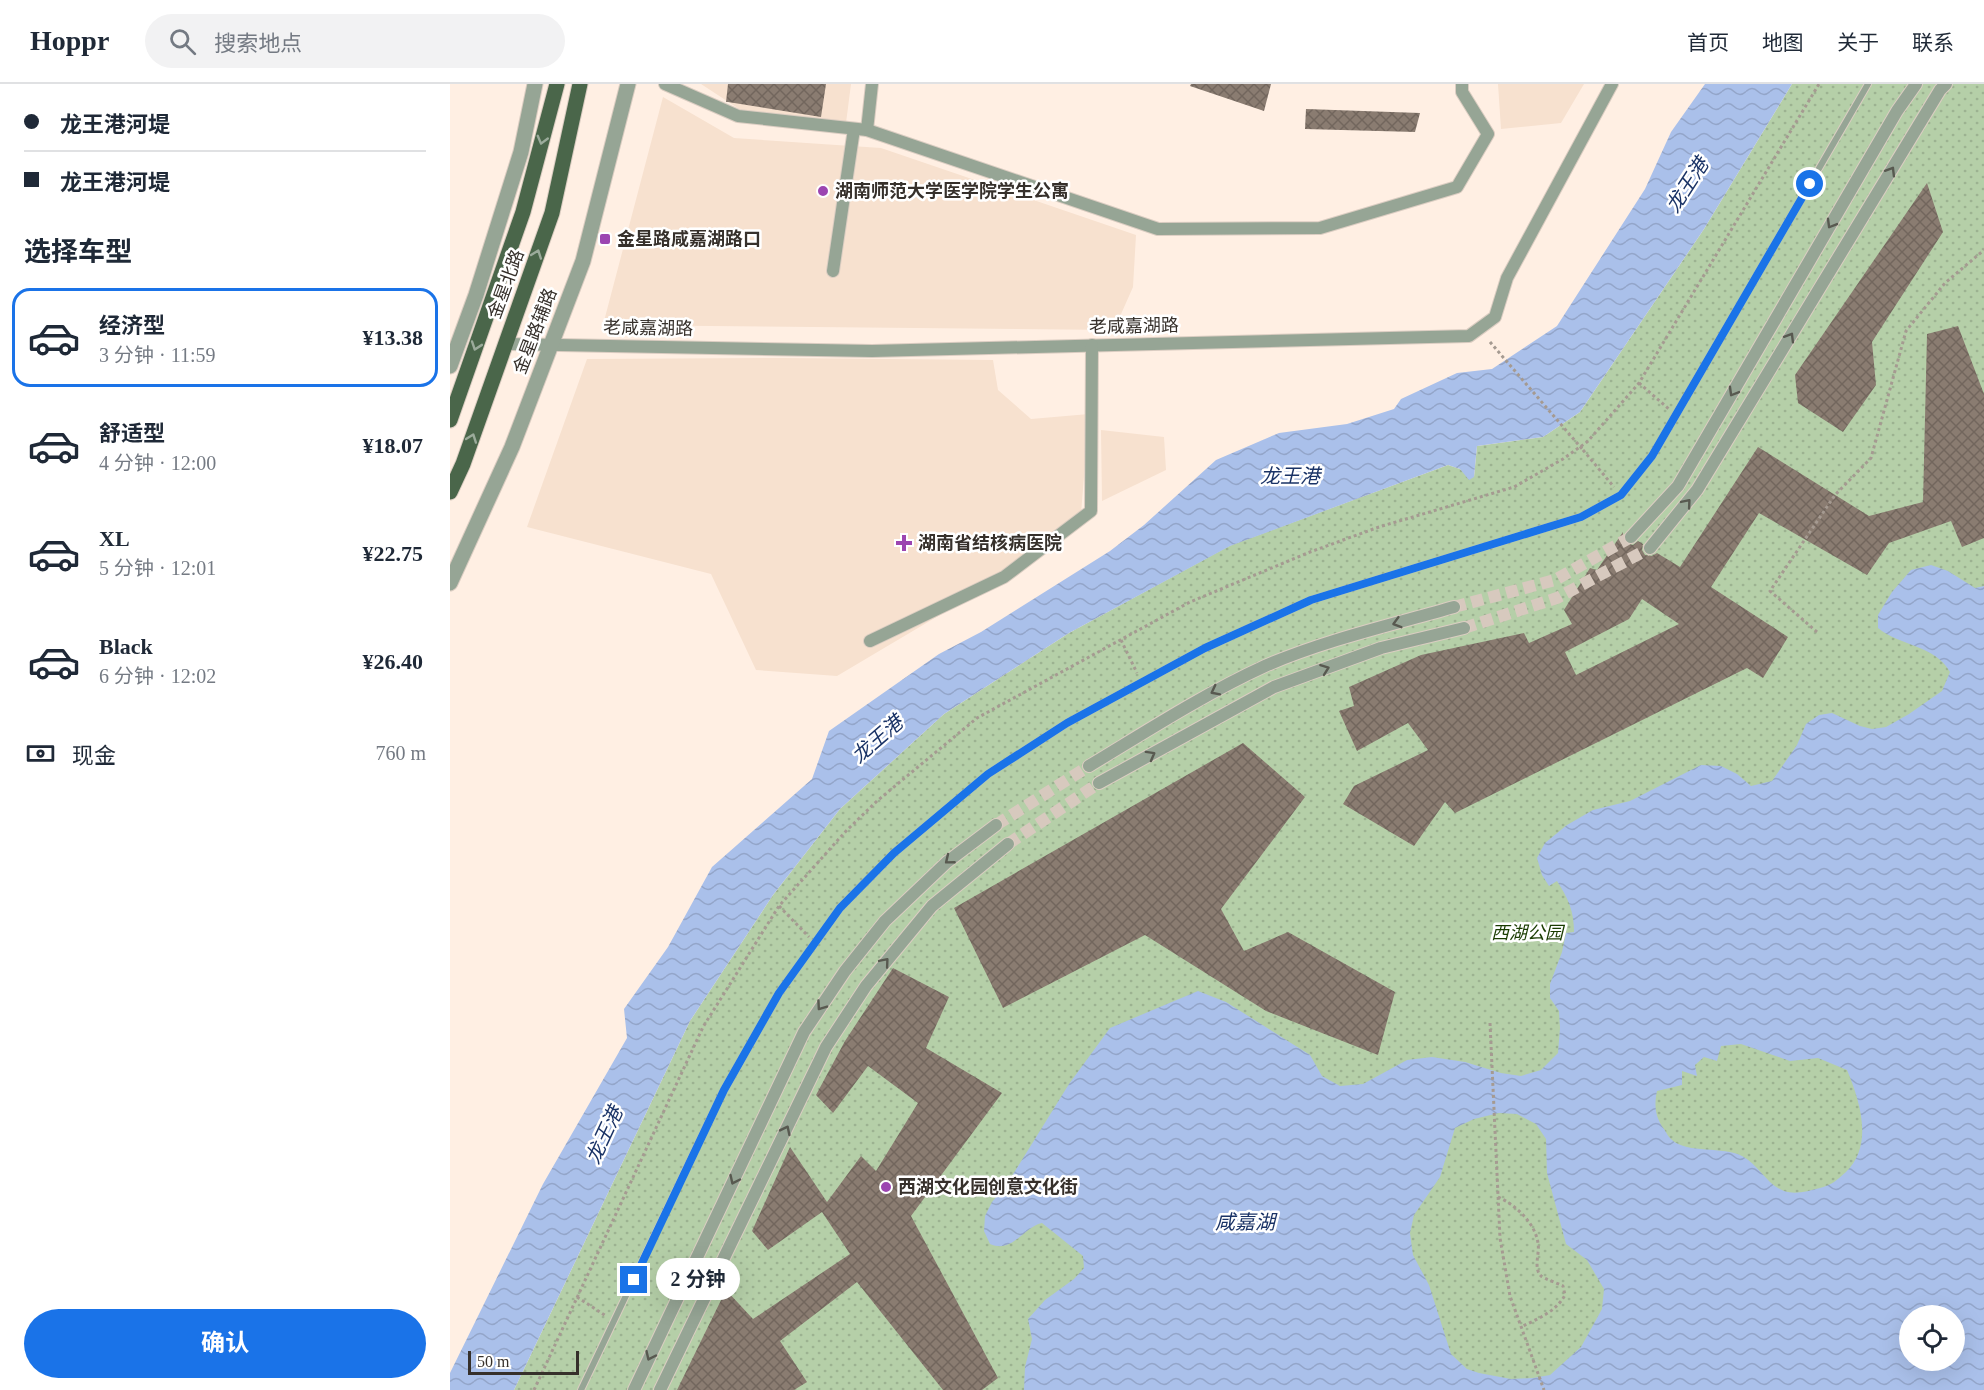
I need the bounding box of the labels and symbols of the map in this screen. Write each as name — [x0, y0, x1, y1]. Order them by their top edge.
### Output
one-way arrow — [537, 135, 549, 145]
water label: 龙王港 — [1661, 151, 1714, 216]
one-way arrow — [1884, 167, 1895, 177]
route start — [1796, 170, 1823, 197]
place label: 湖南师范大学医学院学生公寓 — [835, 181, 1069, 201]
marker: 湖南师范大学医学院学生公寓 — [816, 184, 830, 198]
one-way arrow — [1827, 218, 1838, 228]
place label: 金星路咸嘉湖路口 — [617, 229, 761, 249]
marker: 金星路咸嘉湖路口 — [598, 232, 612, 246]
street label: 金星北路 — [484, 247, 528, 321]
one-way arrow — [530, 249, 543, 260]
street label: 金星路辅路 — [510, 285, 560, 377]
street label: 老咸嘉湖路 — [1089, 315, 1179, 337]
street label: 老咸嘉湖路 — [603, 317, 693, 339]
one-way arrow — [1782, 333, 1794, 343]
one-way arrow — [471, 340, 483, 351]
one-way arrow — [1729, 386, 1740, 396]
one-way arrow — [464, 433, 477, 444]
water label: 龙王港 — [1260, 465, 1323, 487]
one-way arrow — [1680, 499, 1691, 510]
place label: 湖南省结核病医院 — [918, 533, 1062, 553]
marker: 湖南省结核病医院 — [895, 534, 913, 552]
one-way arrow — [1392, 615, 1402, 628]
one-way arrow — [1319, 663, 1330, 676]
one-way arrow — [1211, 684, 1222, 695]
water label: 龙王港 — [847, 709, 909, 767]
one-way arrow — [1144, 751, 1155, 762]
one-way arrow — [945, 853, 956, 864]
park label: 西湖公园 — [1491, 923, 1566, 943]
one-way arrow — [878, 958, 889, 969]
one-way arrow — [817, 1000, 828, 1011]
water label: 龙王港 — [581, 1100, 628, 1167]
one-way arrow — [779, 1125, 790, 1136]
one-way arrow — [729, 1174, 741, 1185]
place label: 西湖文化园创意文化街 — [898, 1176, 1078, 1197]
marker: 西湖文化园创意文化街 — [879, 1180, 893, 1194]
water label: 咸嘉湖 — [1215, 1211, 1278, 1233]
callout: 2 分钟 — [655, 1259, 739, 1301]
route end — [620, 1266, 647, 1293]
scale bar — [468, 1348, 579, 1376]
one-way arrow — [646, 1350, 658, 1361]

